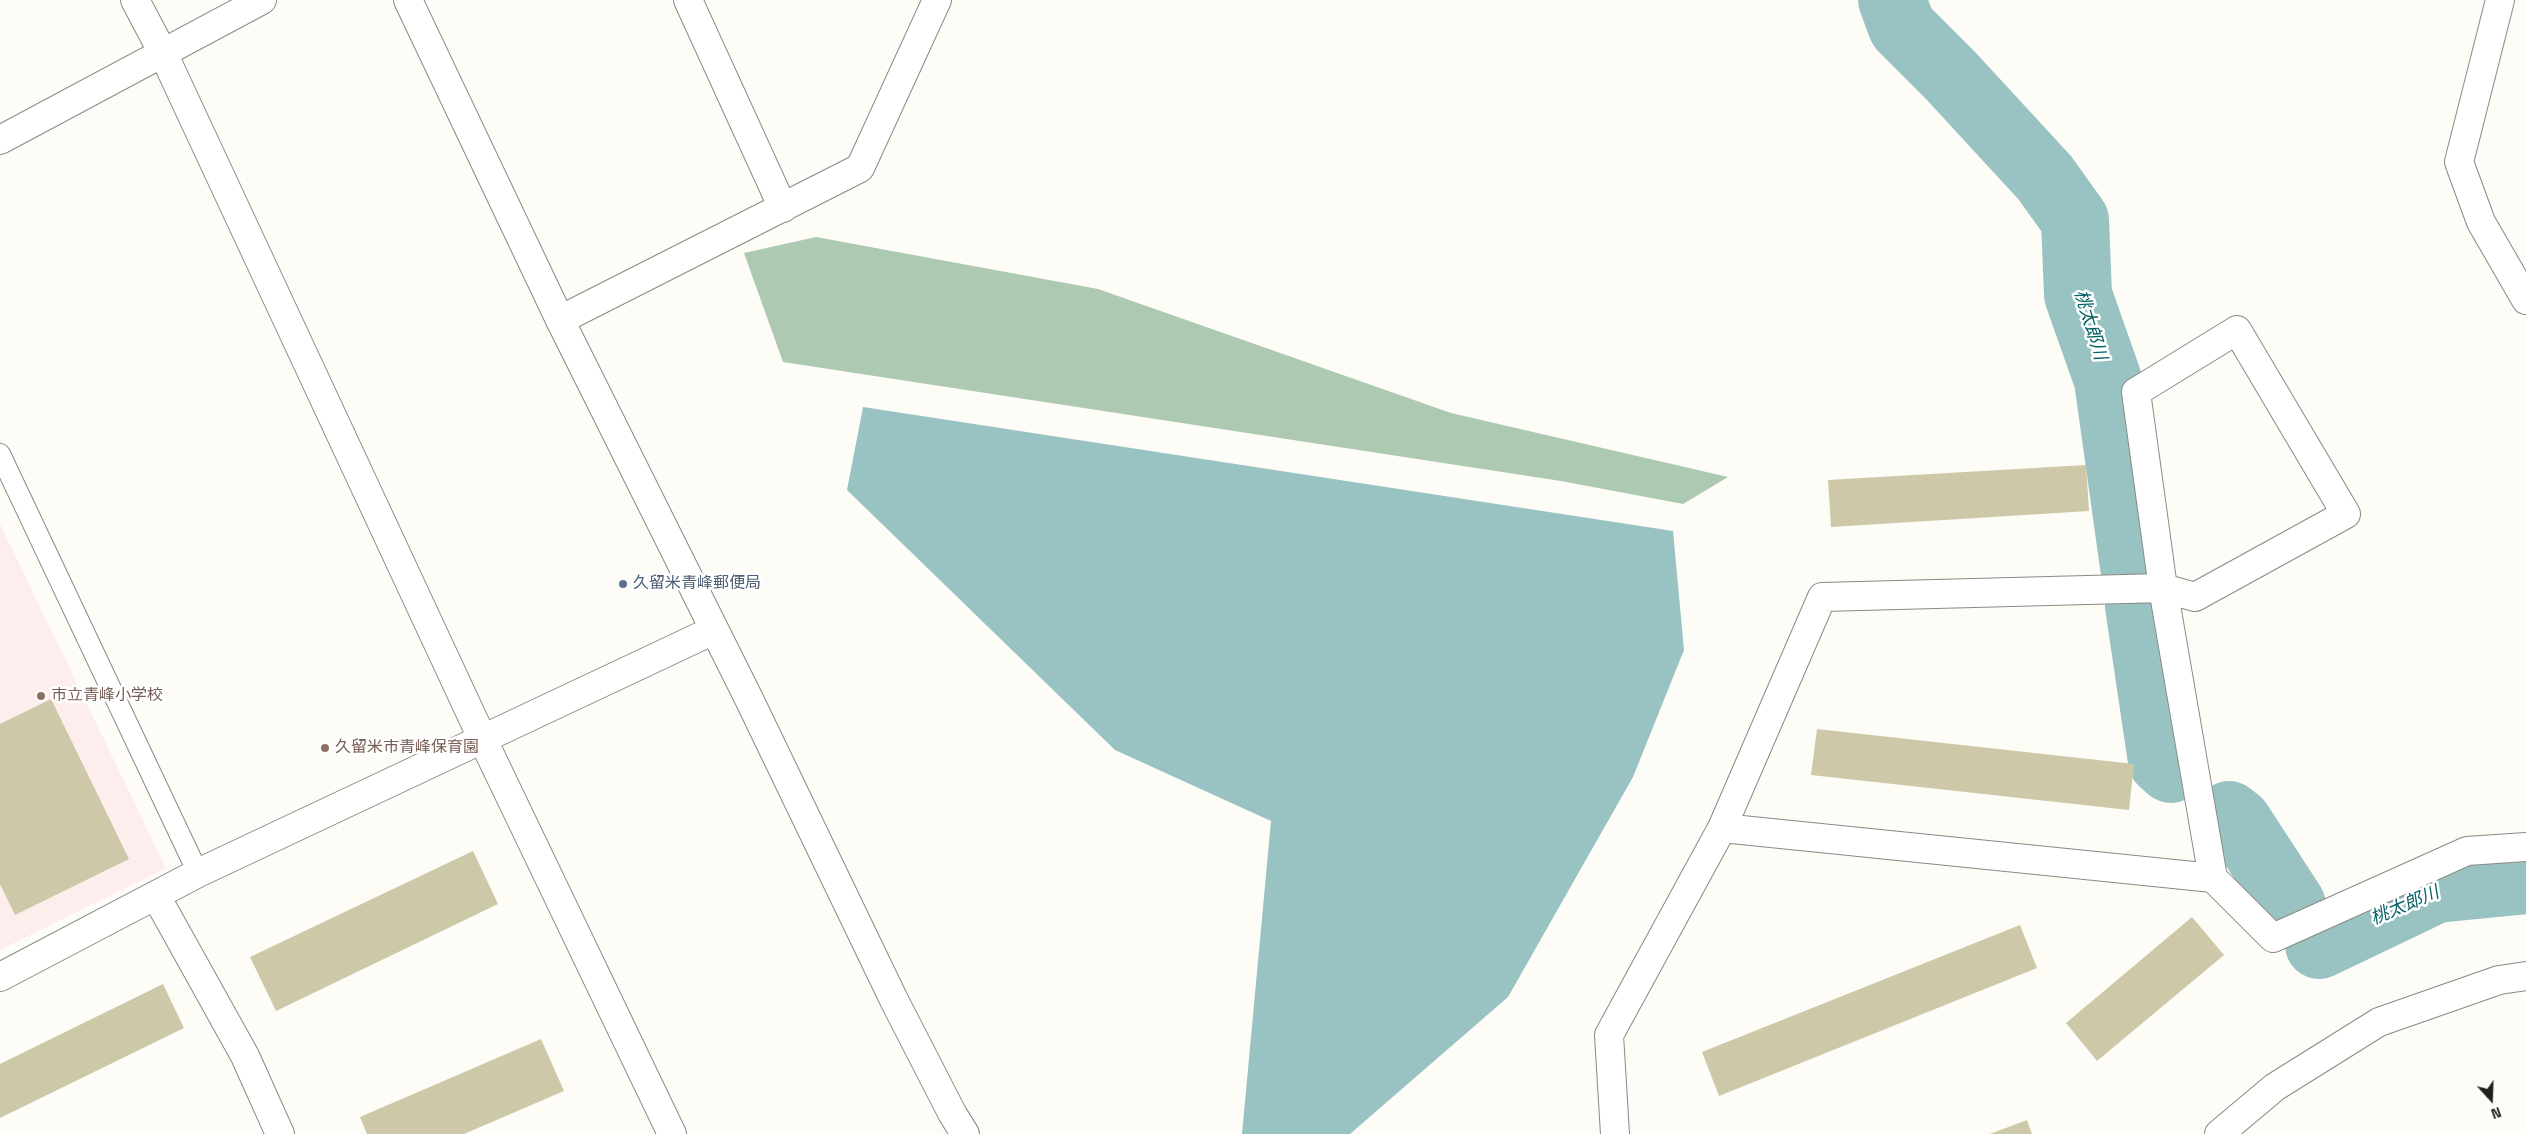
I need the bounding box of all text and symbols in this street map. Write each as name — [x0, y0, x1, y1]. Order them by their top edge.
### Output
water label: 桃太郎川 — [2069, 287, 2111, 363]
place label: 久留米青峰郵便局 — [633, 574, 761, 594]
marker: 久留米青峰郵便局 — [617, 578, 629, 590]
place label: 市立青峰小学校 — [51, 686, 163, 706]
marker: 市立青峰小学校 — [35, 690, 47, 702]
place label: 久留米市青峰保育園 — [335, 738, 479, 758]
marker: 久留米市青峰保育園 — [319, 742, 331, 754]
water label: 桃太郎川 — [2368, 882, 2442, 930]
north arrow — [2466, 1074, 2516, 1124]
text: N — [2489, 1103, 2504, 1123]

